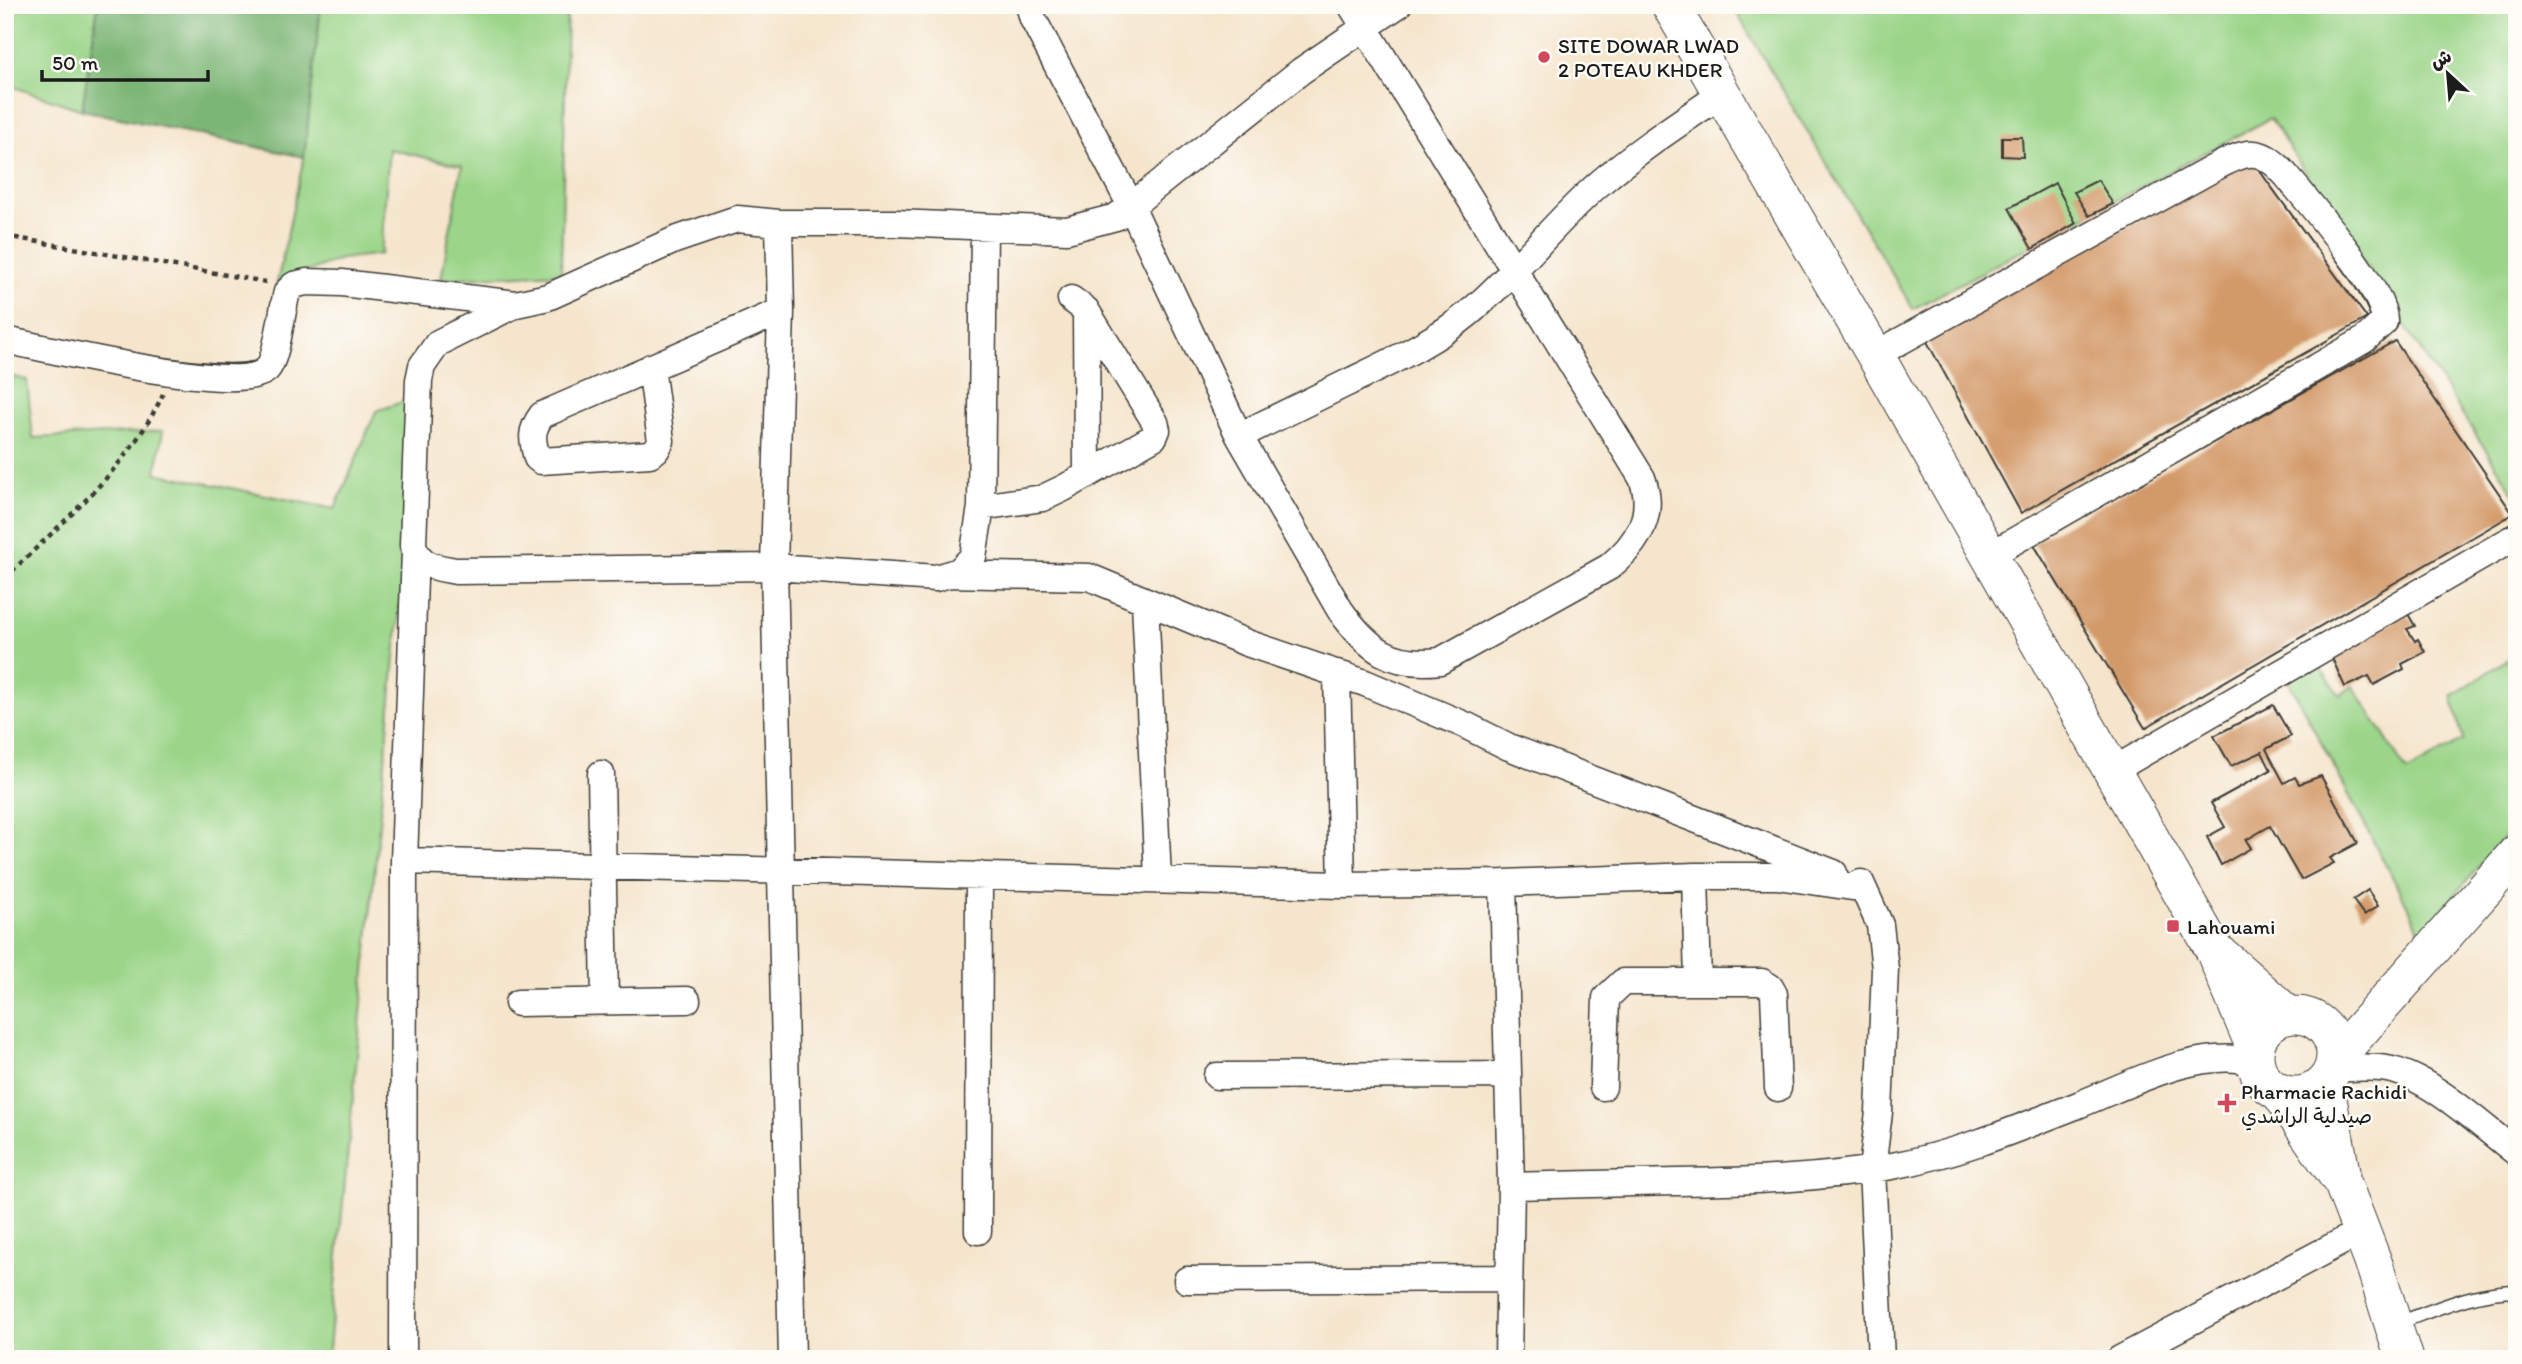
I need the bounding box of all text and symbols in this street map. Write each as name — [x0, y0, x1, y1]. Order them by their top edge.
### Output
place label: SITE DOWAR LWAD 2 POTEAU KHDER — [1558, 33, 1739, 82]
scale bar — [42, 38, 208, 82]
north arrow — [2414, 38, 2484, 108]
text: ش — [2426, 44, 2455, 74]
marker: SITE DOWAR LWAD 2 POTEAU KHDER — [1536, 49, 1552, 65]
text: 50 m — [52, 50, 99, 75]
place label: Lahouami — [2187, 914, 2275, 939]
marker: Lahouami — [2165, 918, 2181, 934]
place label: Pharmacie Rachidi صيدلية الراشدي — [2241, 1079, 2407, 1131]
marker: Pharmacie Rachidi صيدلية الراشدي — [2219, 1095, 2235, 1111]

